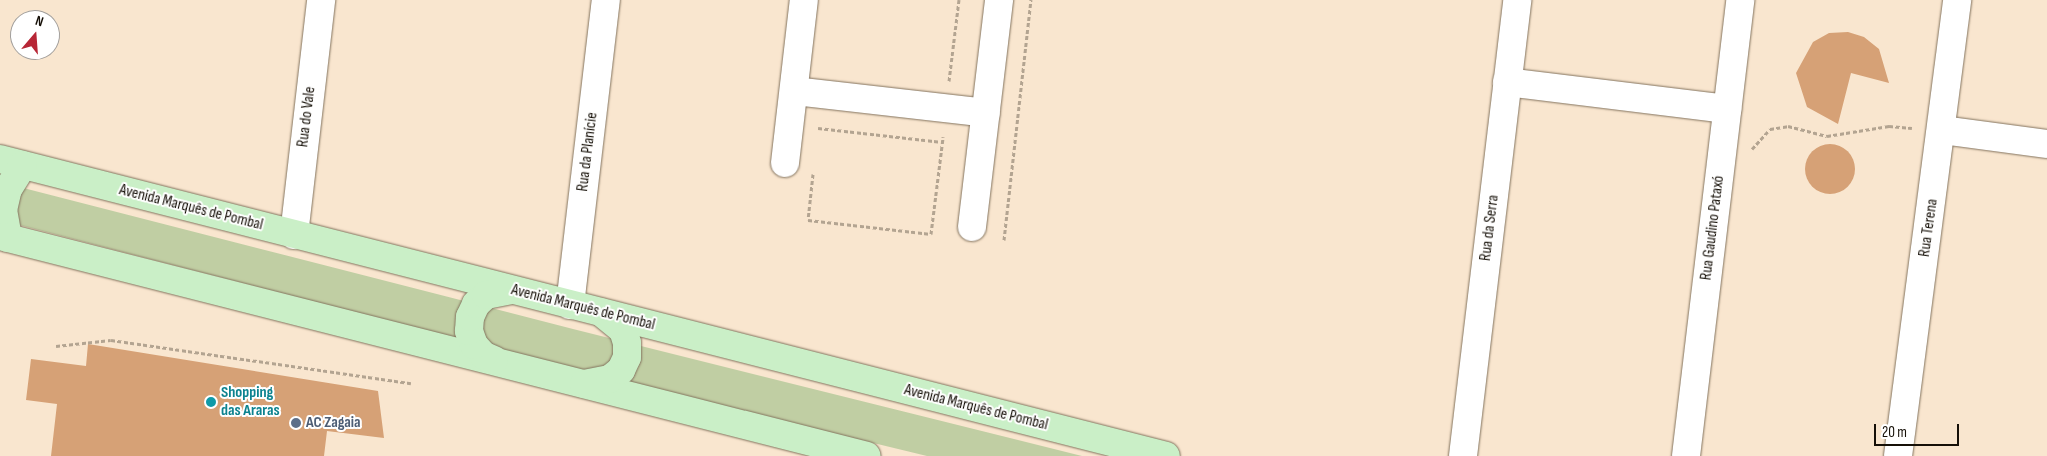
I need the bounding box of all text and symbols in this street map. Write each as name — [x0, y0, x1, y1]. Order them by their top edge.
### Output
north arrow — [10, 10, 60, 60]
text: N — [33, 12, 46, 30]
street label: Rua do Vale — [294, 86, 320, 148]
street label: Rua da Planície — [574, 111, 602, 193]
street label: Rua Gaudino Pataxó — [1697, 175, 1729, 281]
street label: Avenida Marquês de Pombal — [117, 181, 265, 235]
street label: Rua da Serra — [1476, 194, 1504, 262]
street label: Rua Terena — [1915, 198, 1943, 258]
street label: Avenida Marquês de Pombal — [509, 281, 657, 335]
street label: Avenida Marquês de Pombal — [902, 381, 1050, 435]
place label: Shopping das Araras — [221, 383, 280, 421]
marker: Shopping das Araras — [205, 396, 217, 408]
place label: AC Zagaia — [306, 413, 361, 433]
scale bar — [1877, 414, 1962, 446]
marker: AC Zagaia — [290, 417, 302, 429]
text: 20 m — [1882, 423, 1907, 442]

